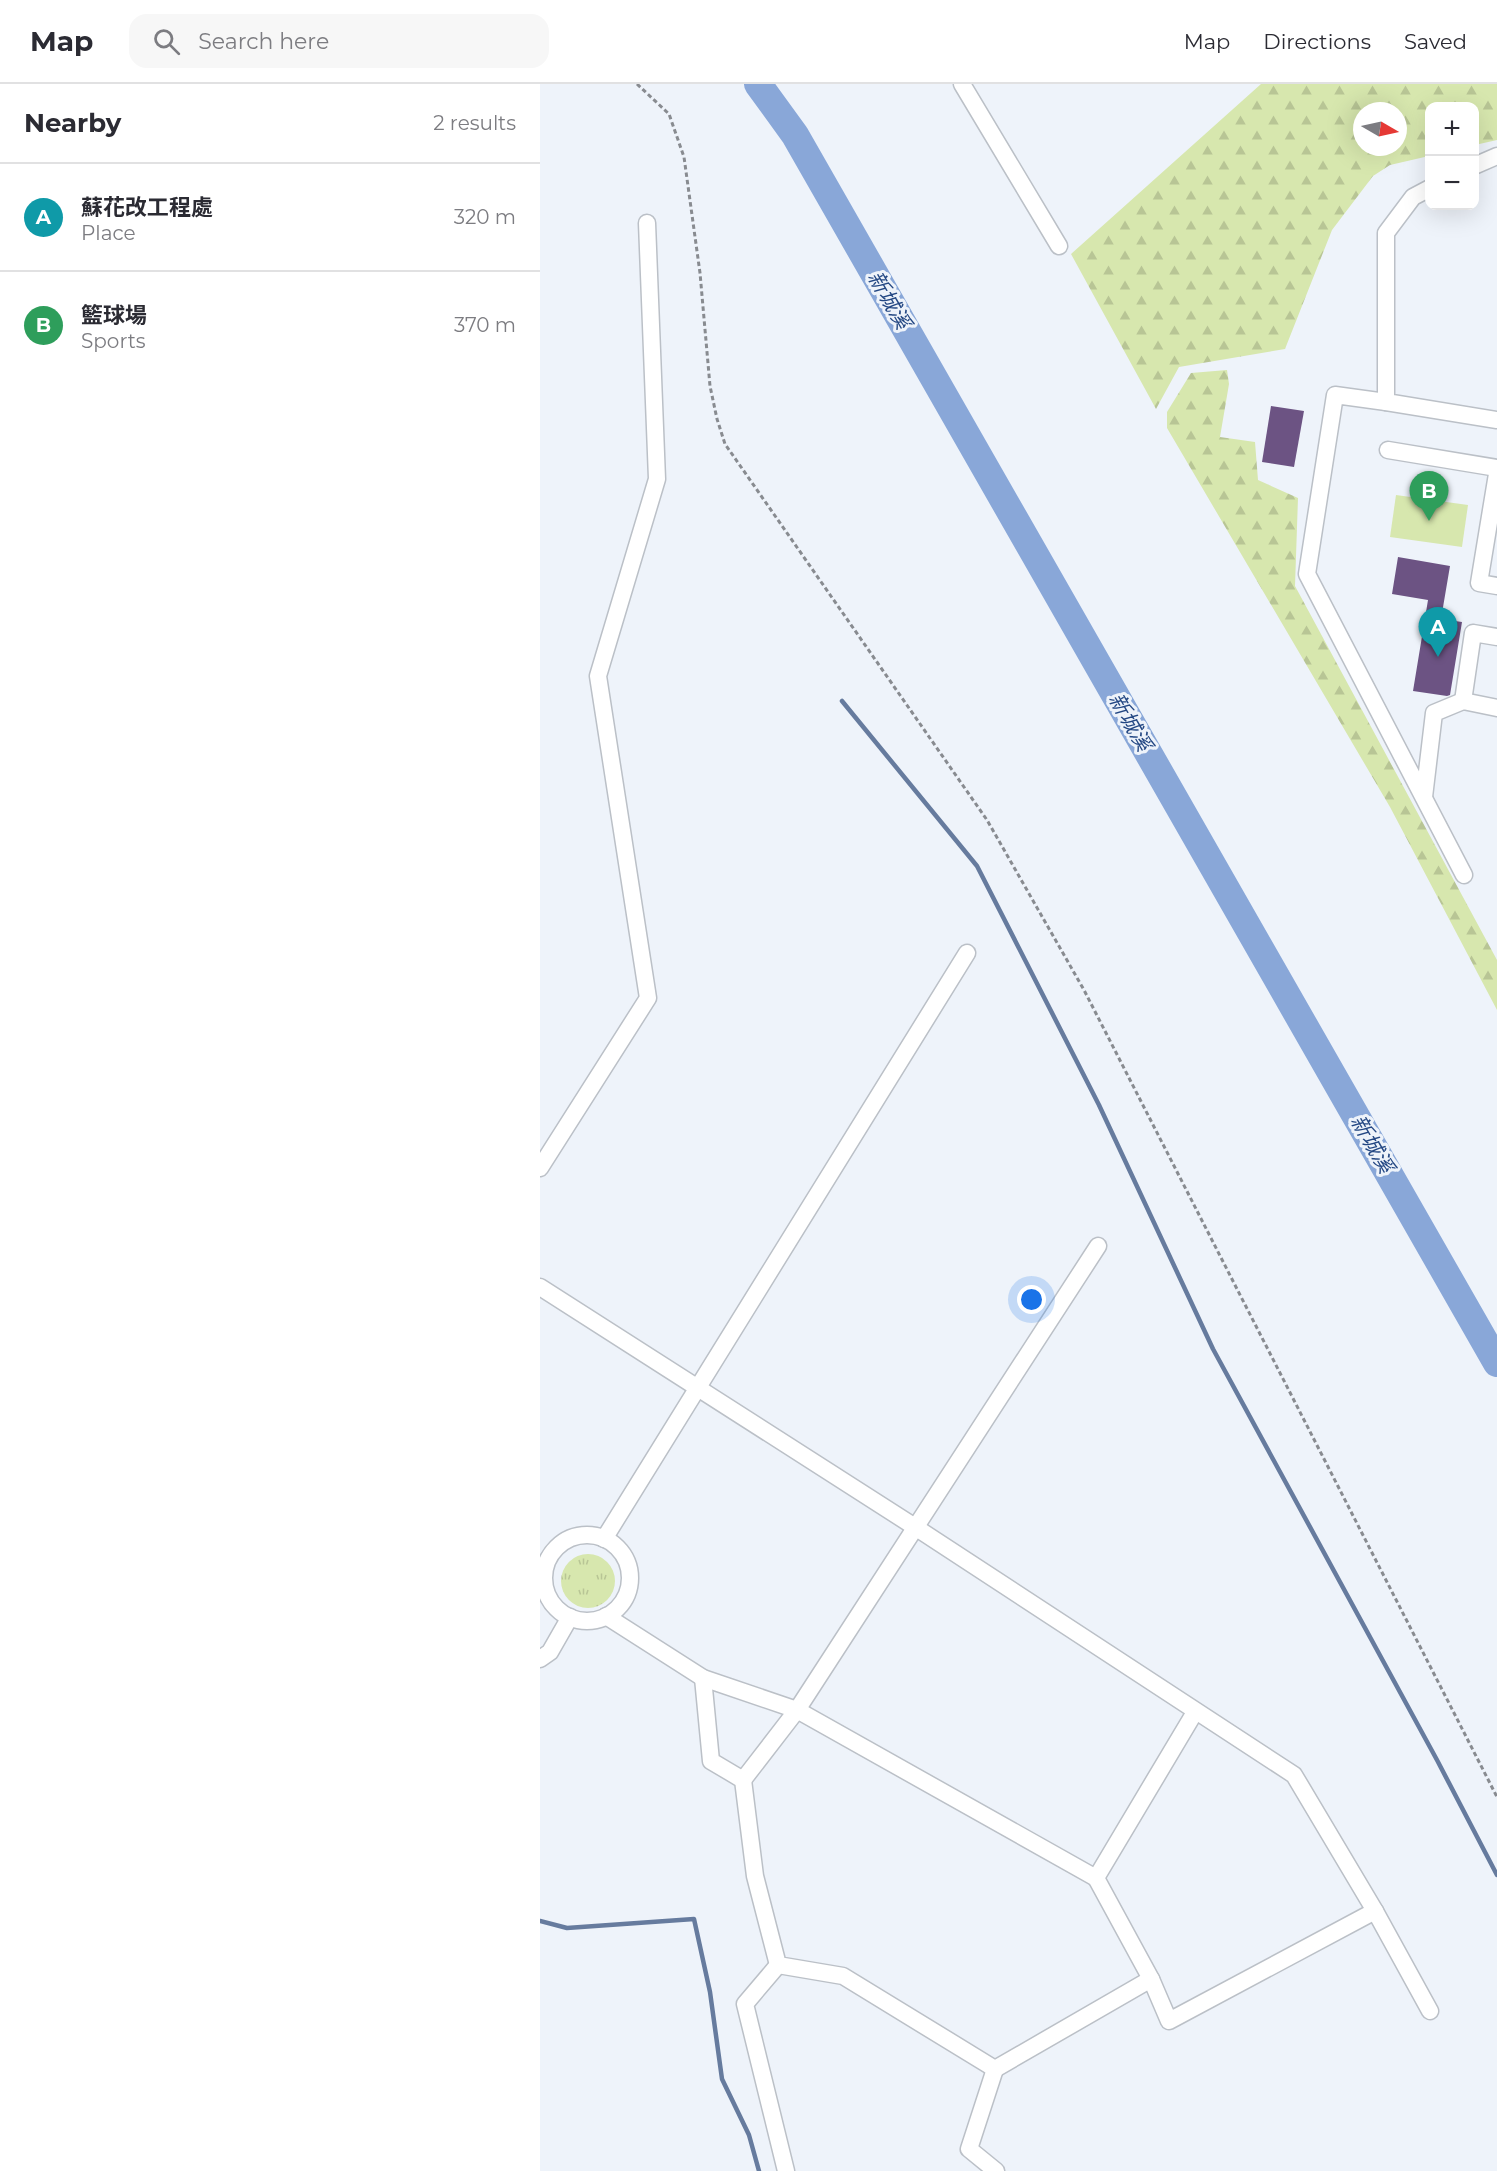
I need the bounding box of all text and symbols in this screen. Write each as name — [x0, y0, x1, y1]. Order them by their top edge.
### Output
search box — [129, 14, 549, 68]
text: Map — [30, 24, 93, 58]
icon: search — [150, 25, 183, 58]
text: Search here — [198, 28, 329, 55]
text: Map — [1184, 29, 1230, 54]
text: Directions — [1263, 29, 1371, 54]
text: Saved — [1404, 29, 1467, 54]
north arrow — [1353, 102, 1407, 156]
map controls — [1425, 102, 1479, 210]
button: + — [1425, 102, 1479, 156]
text: Nearby — [24, 107, 121, 139]
text: 2 results — [433, 111, 516, 135]
button: − — [1425, 156, 1479, 210]
text: 蘇花改工程處 — [81, 194, 213, 221]
text: A — [36, 205, 51, 229]
text: 320 m — [454, 205, 516, 229]
text: Place — [81, 221, 136, 245]
water label: 新城溪 — [863, 266, 918, 336]
text: 籃球場 — [81, 302, 147, 329]
text: B — [36, 313, 51, 337]
text: 370 m — [454, 313, 516, 337]
text: Sports — [81, 329, 146, 353]
pin: B — [1410, 472, 1448, 521]
pin: A — [1418, 608, 1458, 657]
water label: 新城溪 — [1104, 688, 1159, 758]
water label: 新城溪 — [1346, 1110, 1401, 1180]
your location — [1017, 1285, 1046, 1314]

